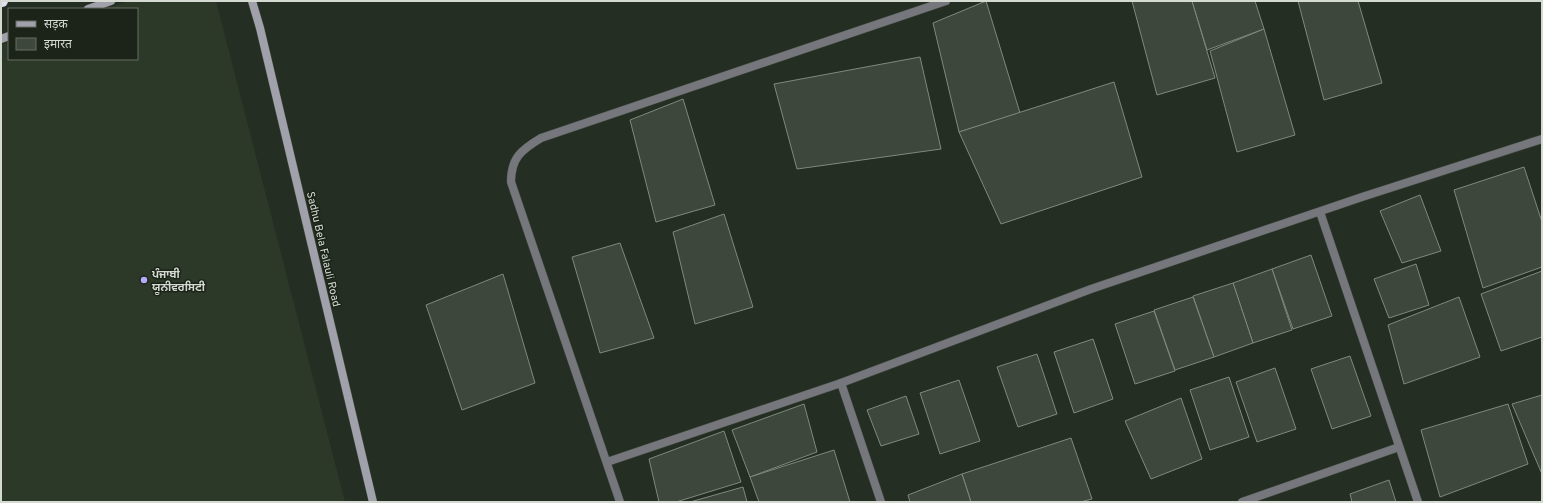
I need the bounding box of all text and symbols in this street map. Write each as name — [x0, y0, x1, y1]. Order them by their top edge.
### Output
legend — [8, 8, 138, 60]
text: सड़क — [44, 17, 69, 33]
text: इमारत — [44, 37, 73, 53]
street label: Sadhu Bela Falauli Road — [303, 190, 343, 308]
place label: ਪੰਜਾਬੀ ਯੂਨੀਵਰਸਿਟੀ — [151, 267, 206, 296]
marker: ਪੰਜਾਬੀ ਯੂਨੀਵਰਸਿਟੀ — [139, 275, 149, 285]

